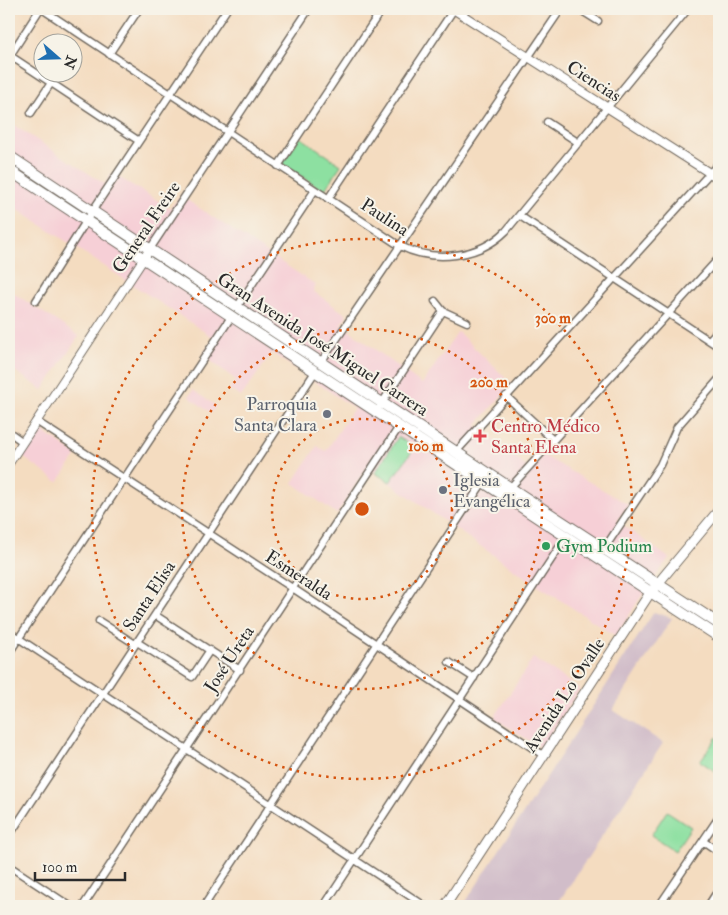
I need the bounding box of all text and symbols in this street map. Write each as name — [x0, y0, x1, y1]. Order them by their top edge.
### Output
north arrow — [32, 32, 82, 82]
text: N — [59, 53, 80, 72]
street label: Ciencias — [562, 55, 625, 107]
street label: General Freire — [107, 177, 186, 278]
street label: Paulina — [356, 193, 414, 242]
street label: Gran Avenida José Miguel Carrera — [213, 267, 433, 422]
text: 300 m — [535, 309, 571, 328]
text: 200 m — [470, 373, 508, 392]
place label: Parroquia Santa Clara — [234, 393, 318, 437]
marker: Parroquia Santa Clara — [321, 408, 333, 420]
place label: Centro Médico Santa Elena — [491, 415, 600, 459]
marker: Centro Médico Santa Elena — [473, 429, 487, 443]
text: 100 m — [408, 437, 444, 456]
place label: Iglesia Evangélica — [453, 469, 531, 513]
marker: Iglesia Evangélica — [437, 484, 449, 496]
centre of rings — [353, 500, 371, 518]
place label: Gym Podium — [556, 535, 652, 558]
marker: Gym Podium — [540, 540, 552, 552]
street label: Esmeralda — [261, 545, 337, 606]
street label: Santa Elisa — [118, 556, 181, 636]
street label: José Ureta — [199, 621, 260, 698]
street label: Avenida Lo Ovalle — [518, 633, 610, 758]
scale bar — [35, 850, 125, 882]
text: 100 m — [42, 858, 78, 877]

